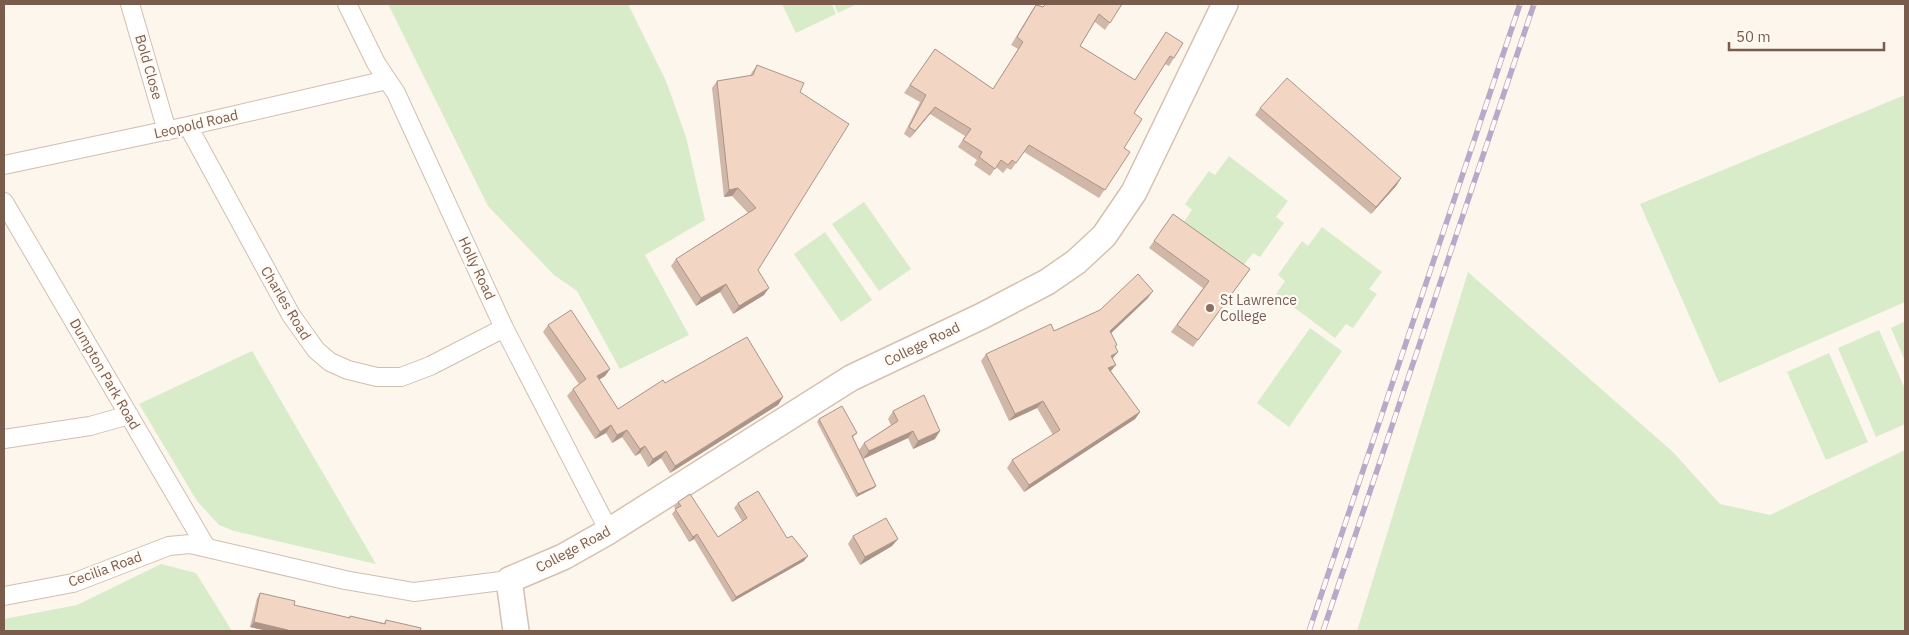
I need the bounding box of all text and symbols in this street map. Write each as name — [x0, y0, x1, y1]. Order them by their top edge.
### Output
scale bar — [1729, 20, 1884, 52]
text: 50 m — [1736, 27, 1771, 46]
street label: Bold Close — [131, 32, 167, 102]
street label: Leopold Road — [152, 106, 240, 142]
street label: Holly Road — [455, 234, 499, 302]
street label: Charles Road — [257, 263, 315, 343]
place label: St Lawrence College — [1220, 291, 1297, 325]
marker: St Lawrence College — [1204, 302, 1216, 314]
street label: Dumpton Park Road — [66, 315, 144, 433]
street label: College Road — [881, 318, 963, 370]
street label: College Road — [532, 522, 614, 576]
street label: Cecilia Road — [66, 547, 144, 591]

